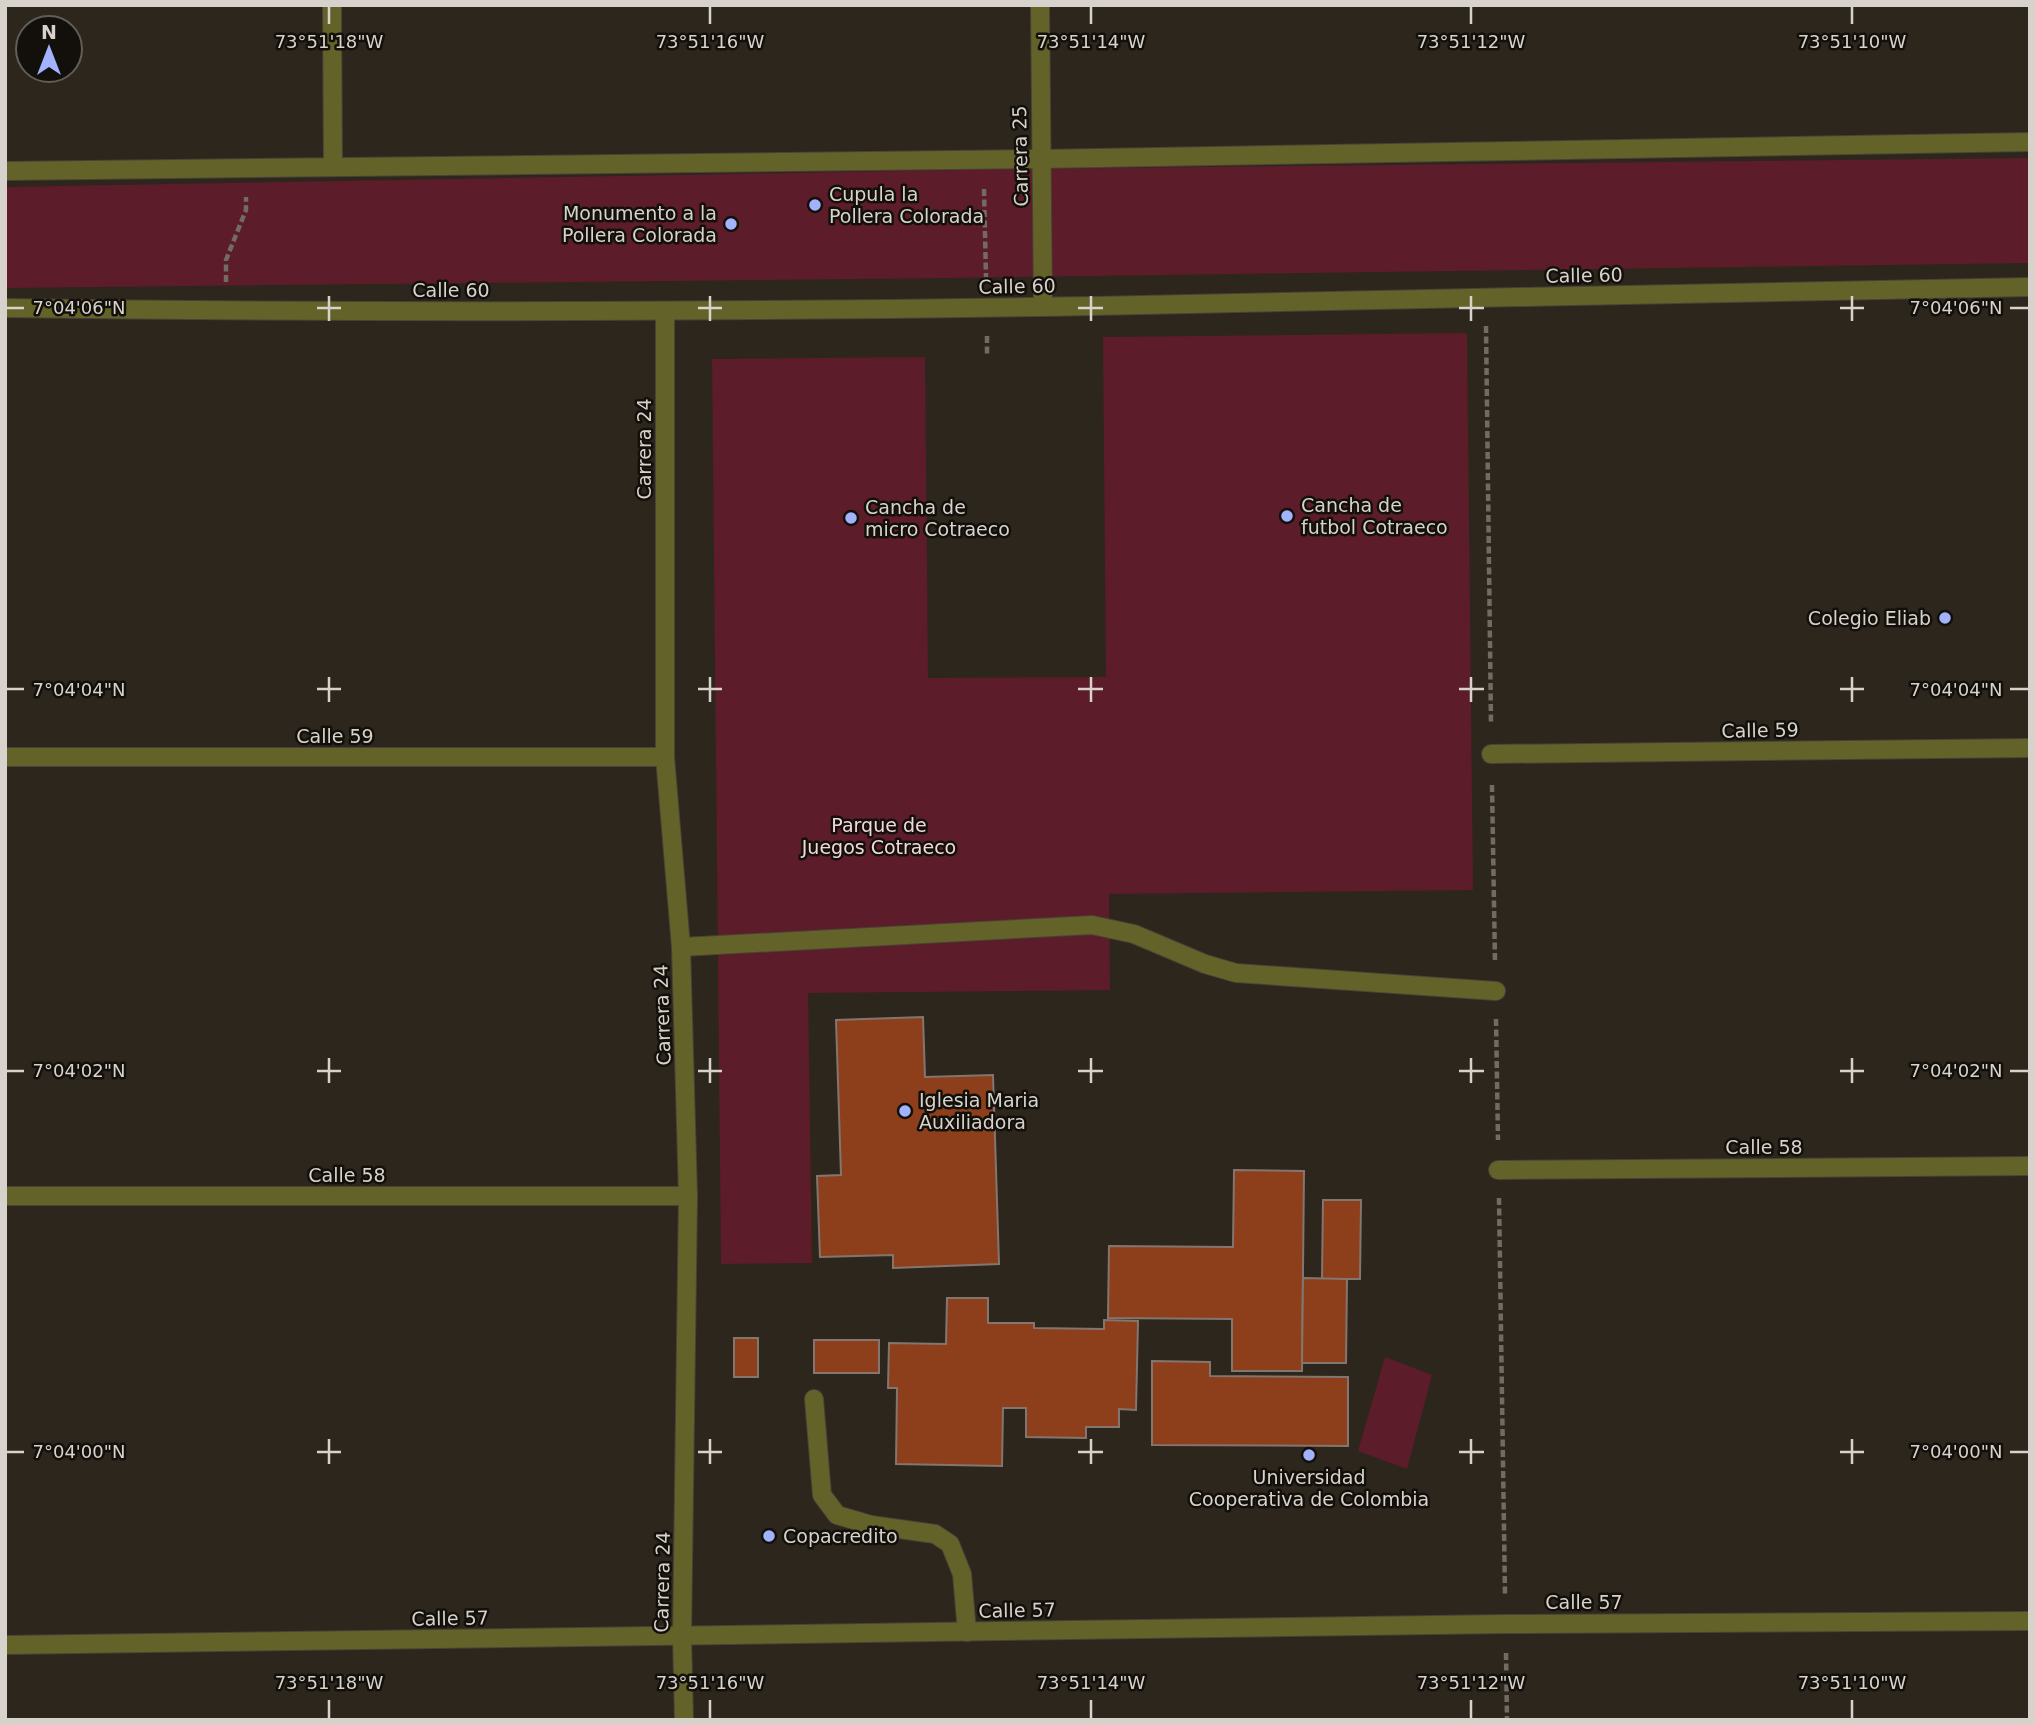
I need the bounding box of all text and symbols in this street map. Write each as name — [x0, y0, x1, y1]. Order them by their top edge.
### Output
north arrow — [14, 14, 84, 84]
text: N — [41, 21, 57, 43]
text: 73°51'18"W — [275, 31, 384, 52]
text: 73°51'16"W — [656, 31, 765, 52]
text: 73°51'14"W — [1037, 31, 1146, 52]
text: 73°51'12"W — [1417, 31, 1526, 52]
text: 73°51'10"W — [1798, 31, 1907, 52]
street label: Carrera 25 — [1008, 105, 1032, 207]
place label: Cupula la Pollera Colorada — [829, 183, 984, 227]
marker: Cupula la Pollera Colorada — [807, 197, 823, 213]
place label: Monumento a la Pollera Colorada — [562, 202, 717, 246]
marker: Monumento a la Pollera Colorada — [723, 216, 739, 232]
street label: Calle 60 — [1545, 263, 1623, 287]
street label: Calle 60 — [978, 274, 1056, 298]
street label: Calle 60 — [412, 279, 490, 301]
text: 7°04'06"N — [33, 297, 125, 318]
text: 7°04'06"N — [1910, 297, 2002, 318]
street label: Carrera 24 — [633, 398, 655, 500]
place label: Cancha de futbol Cotraeco — [1301, 494, 1448, 538]
place label: Cancha de micro Cotraeco — [865, 496, 1010, 540]
marker: Cancha de futbol Cotraeco — [1279, 508, 1295, 524]
marker: Cancha de micro Cotraeco — [843, 510, 859, 526]
place label: Colegio Eliab — [1808, 607, 1931, 629]
marker: Colegio Eliab — [1937, 610, 1953, 626]
text: 7°04'04"N — [33, 679, 125, 700]
text: 7°04'04"N — [1910, 679, 2002, 700]
street label: Calle 59 — [1721, 718, 1799, 742]
street label: Calle 59 — [296, 725, 374, 747]
park label: Parque de Juegos Cotraeco — [801, 814, 956, 858]
street label: Carrera 24 — [649, 964, 675, 1066]
text: 7°04'02"N — [33, 1060, 125, 1081]
text: 7°04'02"N — [1910, 1060, 2002, 1081]
place label: Iglesia Maria Auxiliadora — [919, 1089, 1039, 1133]
marker: Iglesia Maria Auxiliadora — [897, 1103, 913, 1119]
street label: Calle 58 — [1725, 1136, 1803, 1158]
street label: Calle 58 — [308, 1164, 386, 1186]
text: 7°04'00"N — [33, 1441, 125, 1462]
text: 7°04'00"N — [1910, 1441, 2002, 1462]
marker: Universidad Cooperativa de Colombia — [1301, 1447, 1317, 1463]
place label: Universidad Cooperativa de Colombia — [1189, 1466, 1429, 1510]
place label: Copacredito — [783, 1525, 898, 1547]
marker: Copacredito — [761, 1528, 777, 1544]
street label: Carrera 24 — [650, 1531, 674, 1633]
street label: Calle 57 — [1545, 1591, 1623, 1613]
street label: Calle 57 — [978, 1598, 1056, 1622]
street label: Calle 57 — [411, 1606, 489, 1630]
text: 73°51'18"W — [275, 1672, 384, 1693]
text: 73°51'16"W — [656, 1672, 765, 1693]
text: 73°51'14"W — [1037, 1672, 1146, 1693]
text: 73°51'12"W — [1417, 1672, 1526, 1693]
text: 73°51'10"W — [1798, 1672, 1907, 1693]

